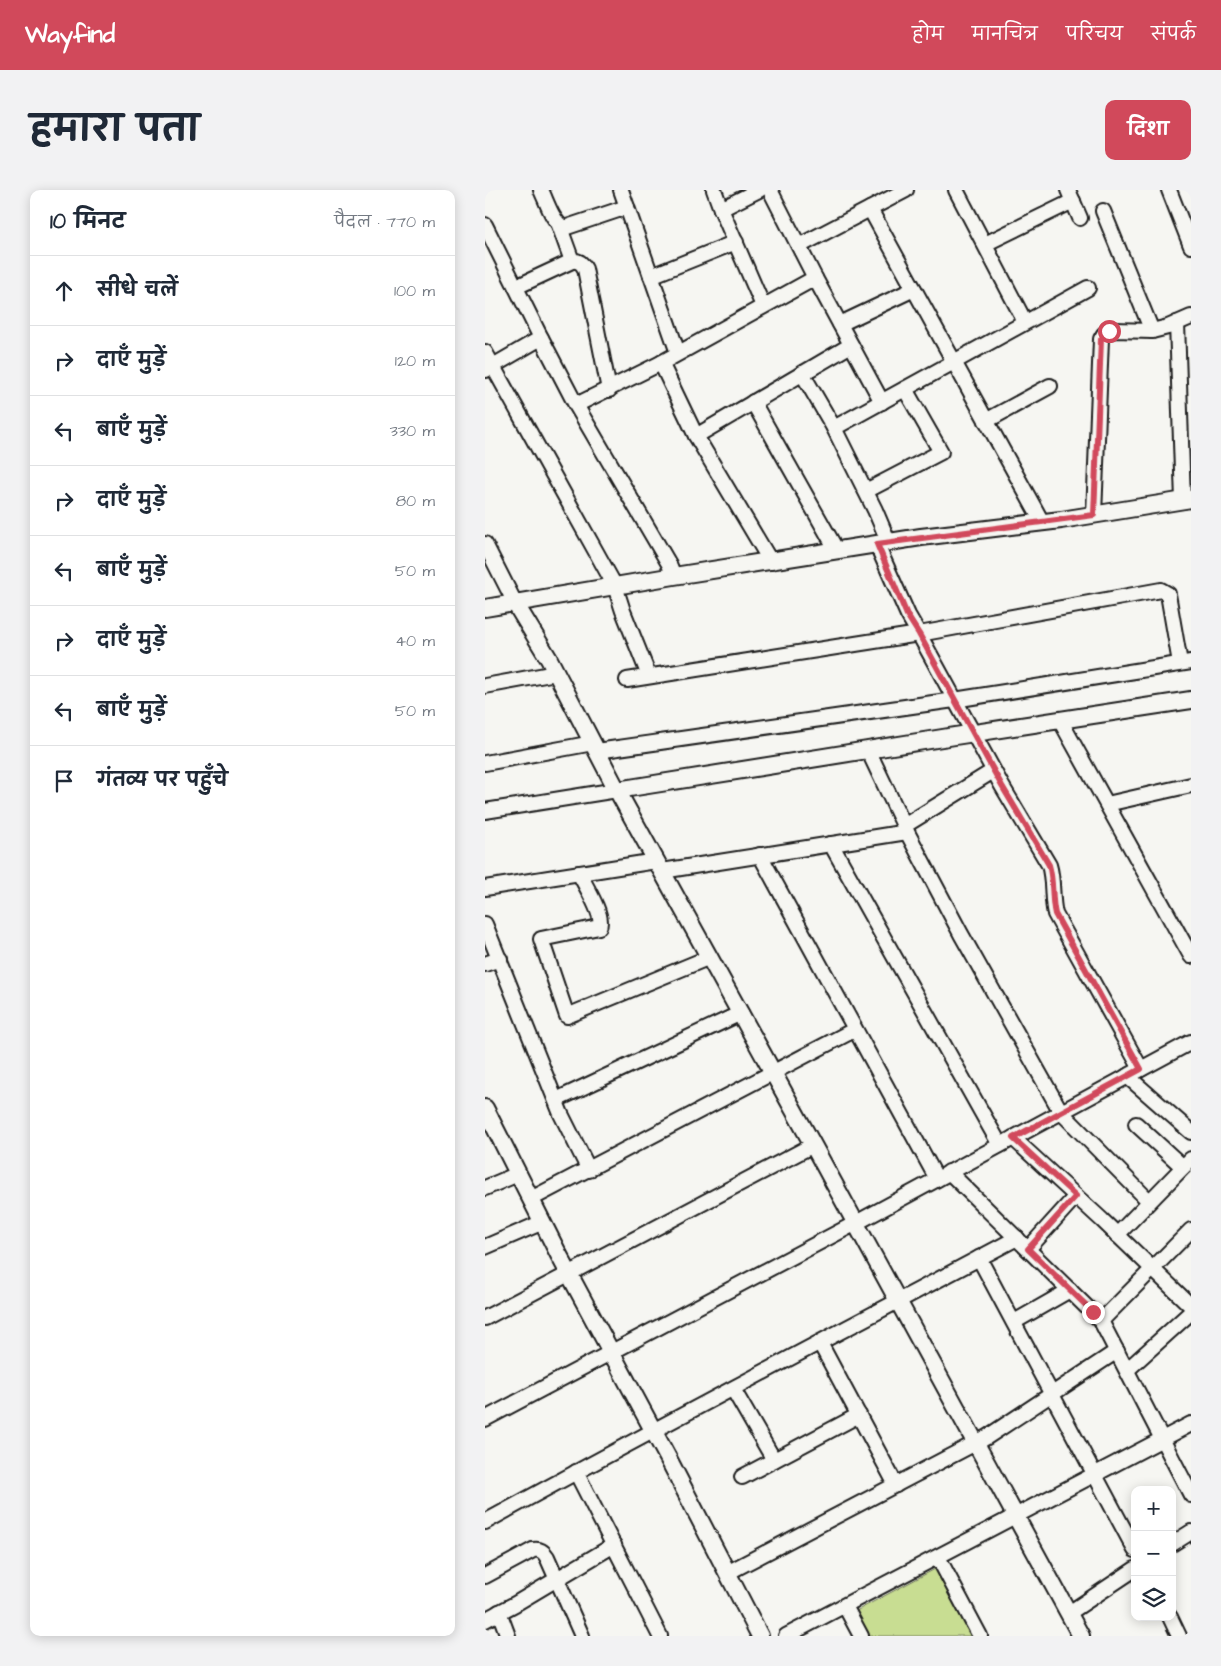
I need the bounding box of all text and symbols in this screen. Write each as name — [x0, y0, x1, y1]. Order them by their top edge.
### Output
text: Wayfind — [25, 18, 115, 52]
text: होम — [912, 22, 944, 47]
text: मानचित्र — [972, 22, 1038, 47]
text: परिचय — [1066, 22, 1123, 47]
text: संपर्क — [1151, 22, 1196, 47]
button: दिशा — [1105, 100, 1191, 160]
text: हमारा पता — [30, 105, 200, 154]
text: 10 मिनट — [50, 207, 125, 236]
text: पैदल · 770 m — [334, 211, 435, 233]
icon: ahead — [50, 277, 78, 305]
text: सीधे चलें — [97, 277, 178, 304]
text: 100 m — [394, 280, 435, 302]
route start — [1098, 320, 1121, 343]
icon: right — [50, 347, 78, 375]
text: दाएँ मुड़ें — [97, 347, 166, 374]
text: 120 m — [395, 350, 435, 372]
icon: left — [50, 417, 78, 445]
text: बाएँ मुड़ें — [97, 417, 166, 444]
text: 330 m — [390, 420, 435, 442]
icon: right — [50, 487, 78, 515]
text: दाएँ मुड़ें — [97, 487, 166, 514]
text: 80 m — [396, 490, 435, 512]
icon: left — [50, 557, 78, 585]
text: बाएँ मुड़ें — [97, 557, 166, 584]
text: 50 m — [395, 560, 435, 582]
icon: right — [50, 627, 78, 655]
text: दाएँ मुड़ें — [97, 627, 166, 654]
text: 40 m — [395, 630, 435, 652]
icon: left — [50, 697, 78, 725]
text: बाएँ मुड़ें — [97, 697, 166, 724]
text: 50 m — [395, 700, 435, 722]
icon: arrive — [50, 767, 78, 795]
text: गंतव्य पर पहुँचे — [97, 767, 228, 794]
route end — [1082, 1301, 1105, 1324]
map controls — [1131, 1486, 1176, 1621]
button: + — [1131, 1486, 1176, 1531]
button: − — [1131, 1531, 1176, 1576]
button: layers — [1131, 1576, 1176, 1621]

